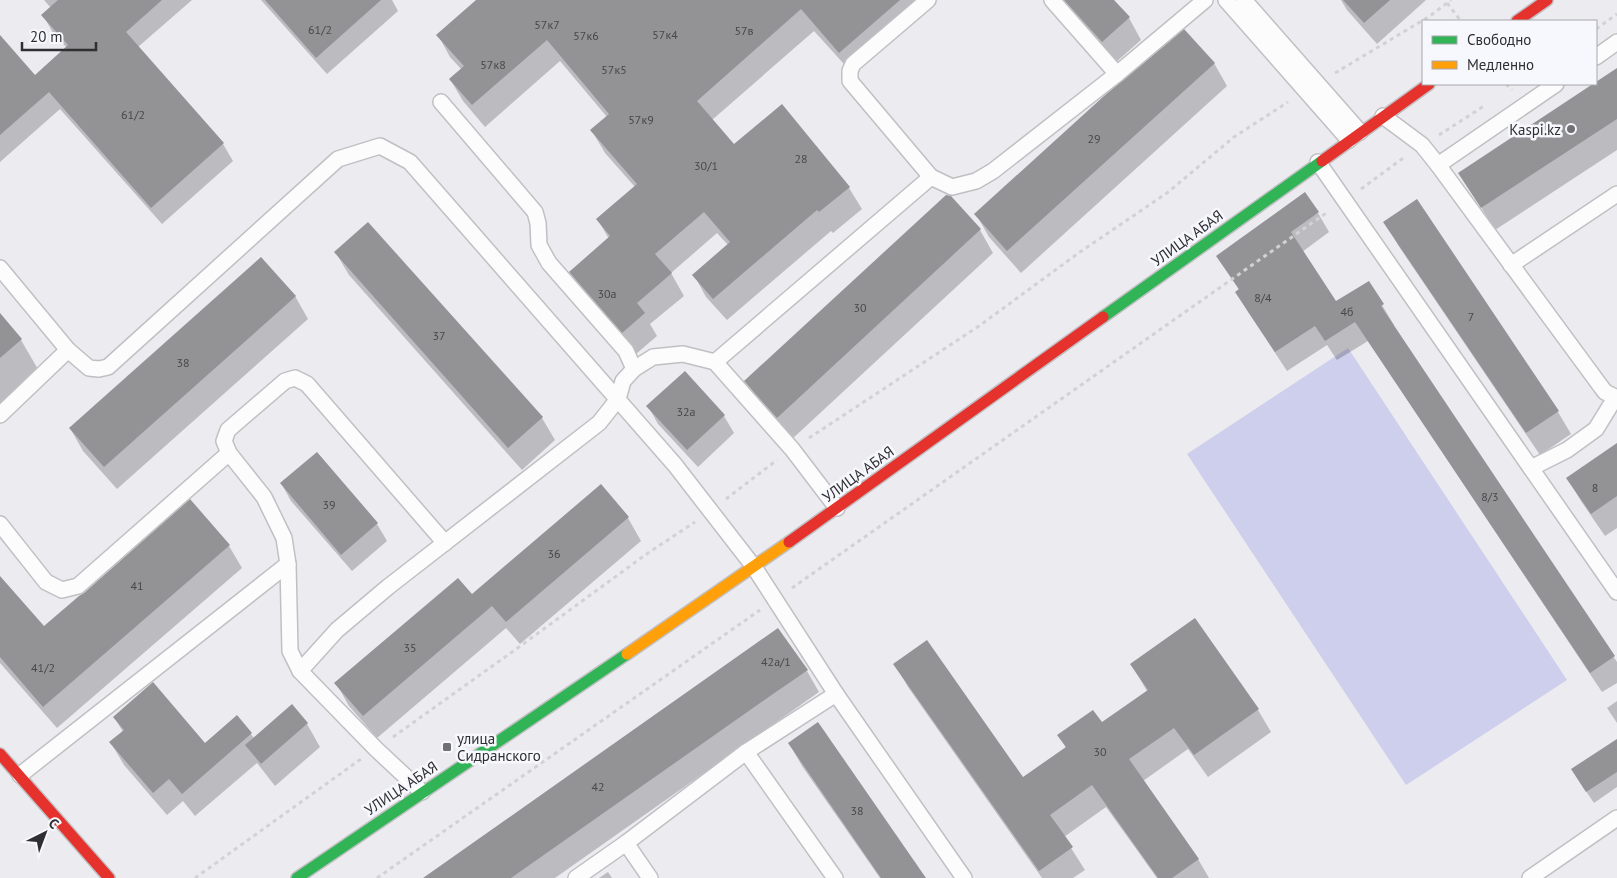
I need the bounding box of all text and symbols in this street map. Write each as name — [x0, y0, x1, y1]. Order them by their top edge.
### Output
house number: 57к7 — [534, 17, 560, 32]
scale bar — [22, 20, 96, 52]
legend — [1422, 20, 1597, 85]
house number: 61/2 — [308, 22, 332, 37]
house number: 57в — [734, 23, 754, 38]
text: 20 m — [30, 27, 63, 46]
house number: 57к4 — [652, 27, 678, 42]
house number: 57к6 — [573, 28, 599, 43]
text: Свободно — [1467, 30, 1531, 49]
text: Медленно — [1467, 55, 1534, 74]
house number: 57к8 — [480, 57, 506, 72]
house number: 57к5 — [601, 62, 627, 77]
house number: 61/2 — [121, 107, 145, 122]
house number: 57к9 — [628, 112, 654, 127]
place label: Kaspi.kz — [1509, 120, 1561, 139]
marker: Kaspi.kz — [1565, 123, 1577, 135]
house number: 29 — [1087, 131, 1101, 146]
house number: 28 — [794, 151, 808, 166]
house number: 30/1 — [694, 158, 718, 173]
street label: УЛИЦА АБАЯ — [1148, 206, 1226, 270]
house number: 30а — [597, 286, 617, 301]
house number: 8/4 — [1254, 290, 1272, 305]
house number: 30 — [853, 300, 867, 315]
house number: 4б — [1341, 304, 1353, 319]
house number: 7 — [1468, 309, 1474, 324]
house number: 37 — [432, 328, 446, 343]
house number: 38 — [176, 355, 190, 370]
house number: 32а — [676, 404, 696, 419]
street label: УЛИЦА АБАЯ — [819, 442, 897, 506]
house number: 8 — [1592, 480, 1598, 495]
house number: 8/3 — [1481, 489, 1499, 504]
house number: 39 — [322, 497, 336, 512]
house number: 36 — [547, 546, 561, 561]
house number: 41 — [130, 578, 144, 593]
house number: 35 — [403, 640, 417, 655]
house number: 42а/1 — [761, 654, 791, 669]
house number: 41/2 — [31, 660, 55, 675]
place label: улица Сидранского — [457, 729, 541, 765]
marker: улица Сидранского — [441, 741, 453, 753]
house number: 30 — [1093, 744, 1107, 759]
street label: УЛИЦА АБАЯ — [361, 757, 441, 819]
house number: 42 — [591, 779, 605, 794]
house number: 38 — [850, 803, 864, 818]
north arrow — [20, 808, 70, 858]
text: С — [45, 814, 63, 833]

